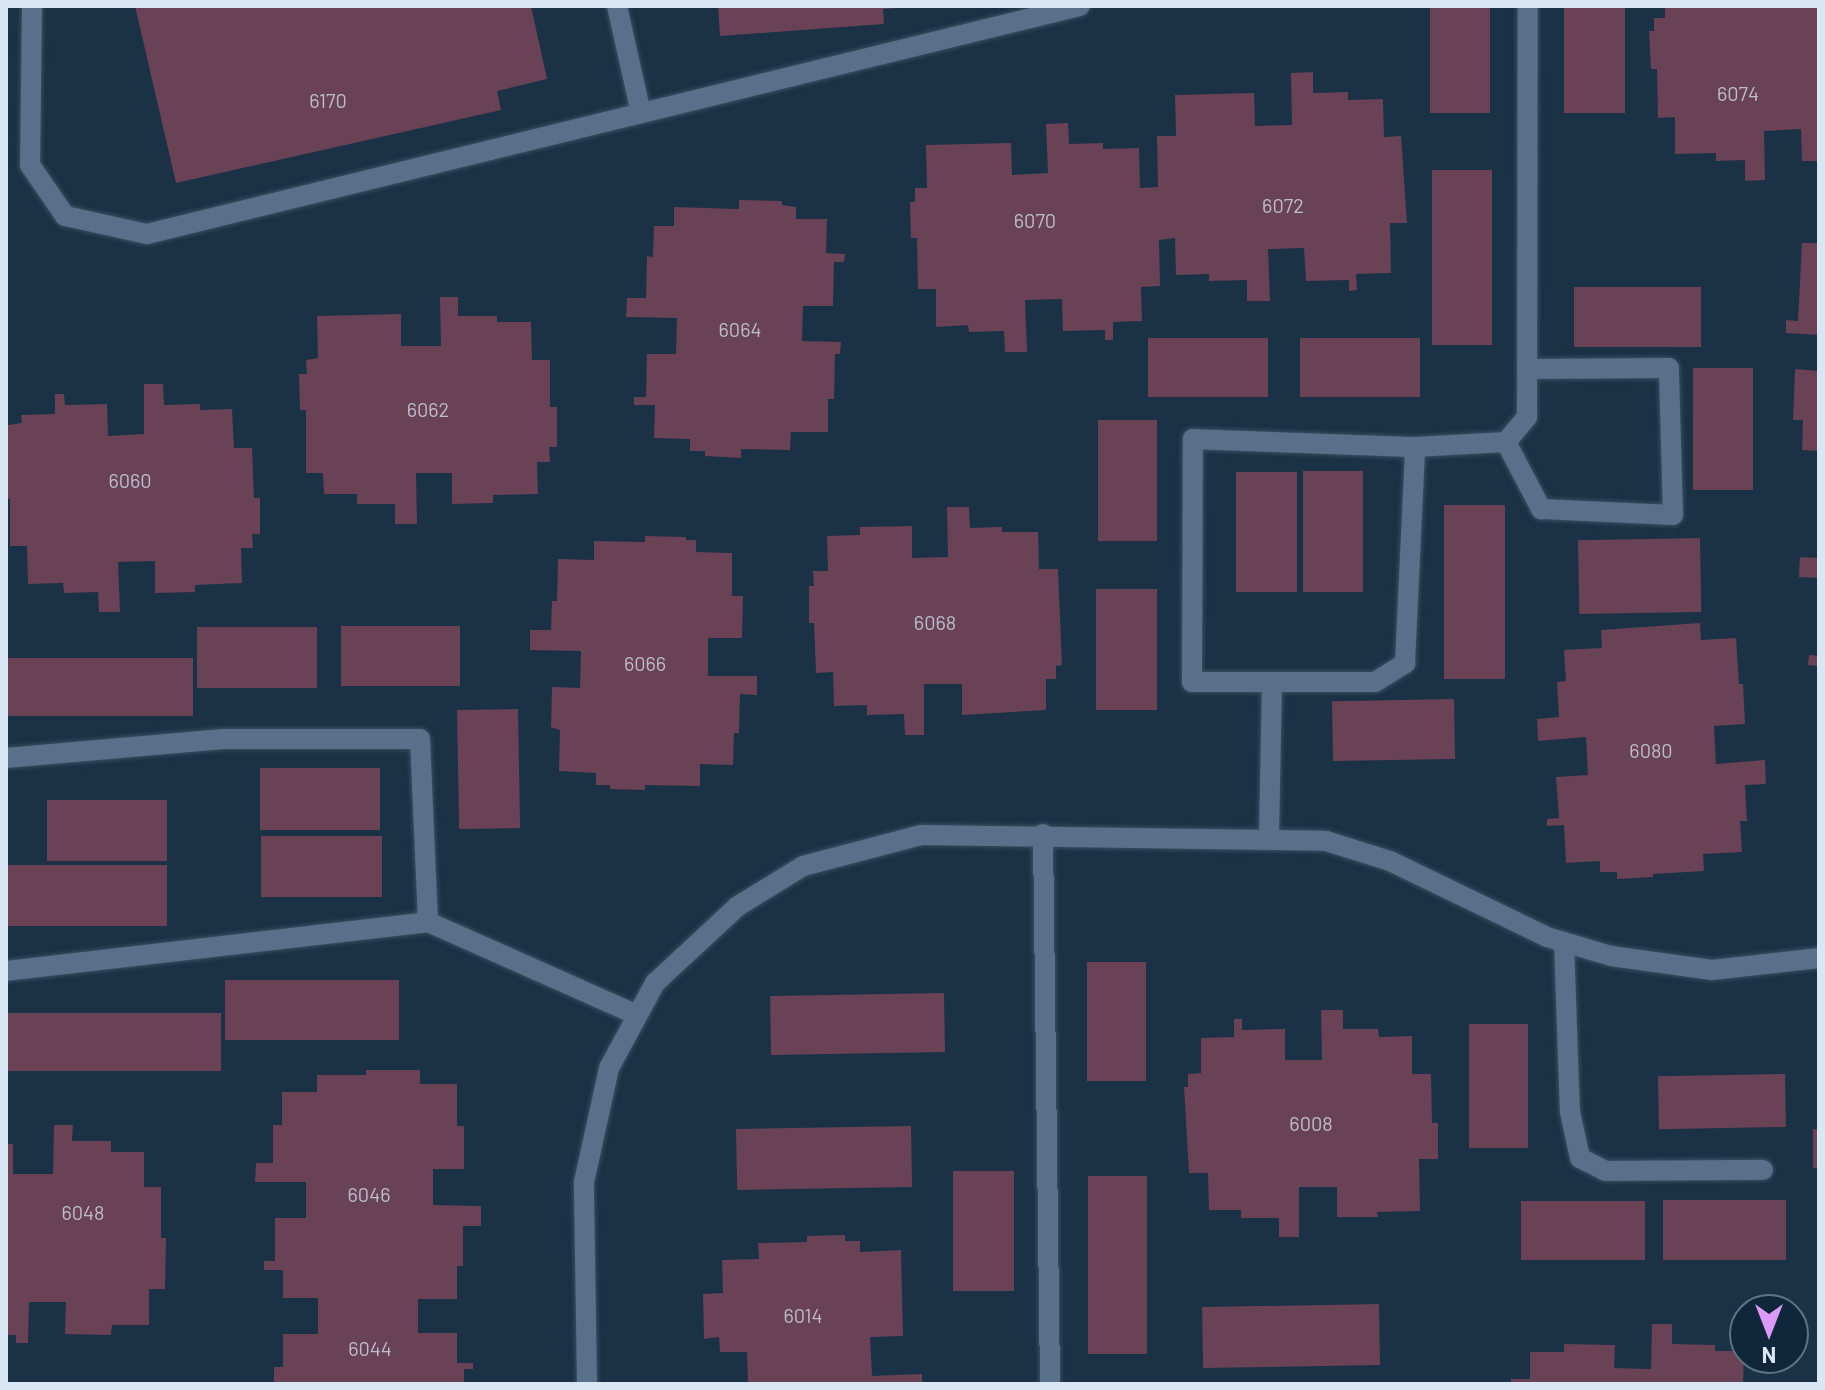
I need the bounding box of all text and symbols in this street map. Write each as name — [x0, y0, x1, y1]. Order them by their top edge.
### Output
house number: 6074 — [1717, 81, 1759, 105]
house number: 6170 — [309, 88, 347, 112]
house number: 6072 — [1262, 193, 1304, 217]
house number: 6070 — [1014, 208, 1056, 232]
house number: 6064 — [719, 317, 761, 341]
house number: 6062 — [407, 397, 449, 421]
house number: 6060 — [108, 468, 152, 492]
house number: 6068 — [914, 610, 956, 634]
house number: 6066 — [624, 651, 666, 675]
house number: 6080 — [1629, 738, 1673, 762]
house number: 6008 — [1289, 1111, 1333, 1135]
house number: 6046 — [348, 1182, 390, 1206]
house number: 6048 — [61, 1200, 105, 1224]
north arrow — [1729, 1294, 1809, 1374]
house number: 6014 — [783, 1303, 823, 1327]
house number: 6044 — [348, 1336, 392, 1360]
text: N — [1762, 1343, 1776, 1369]

